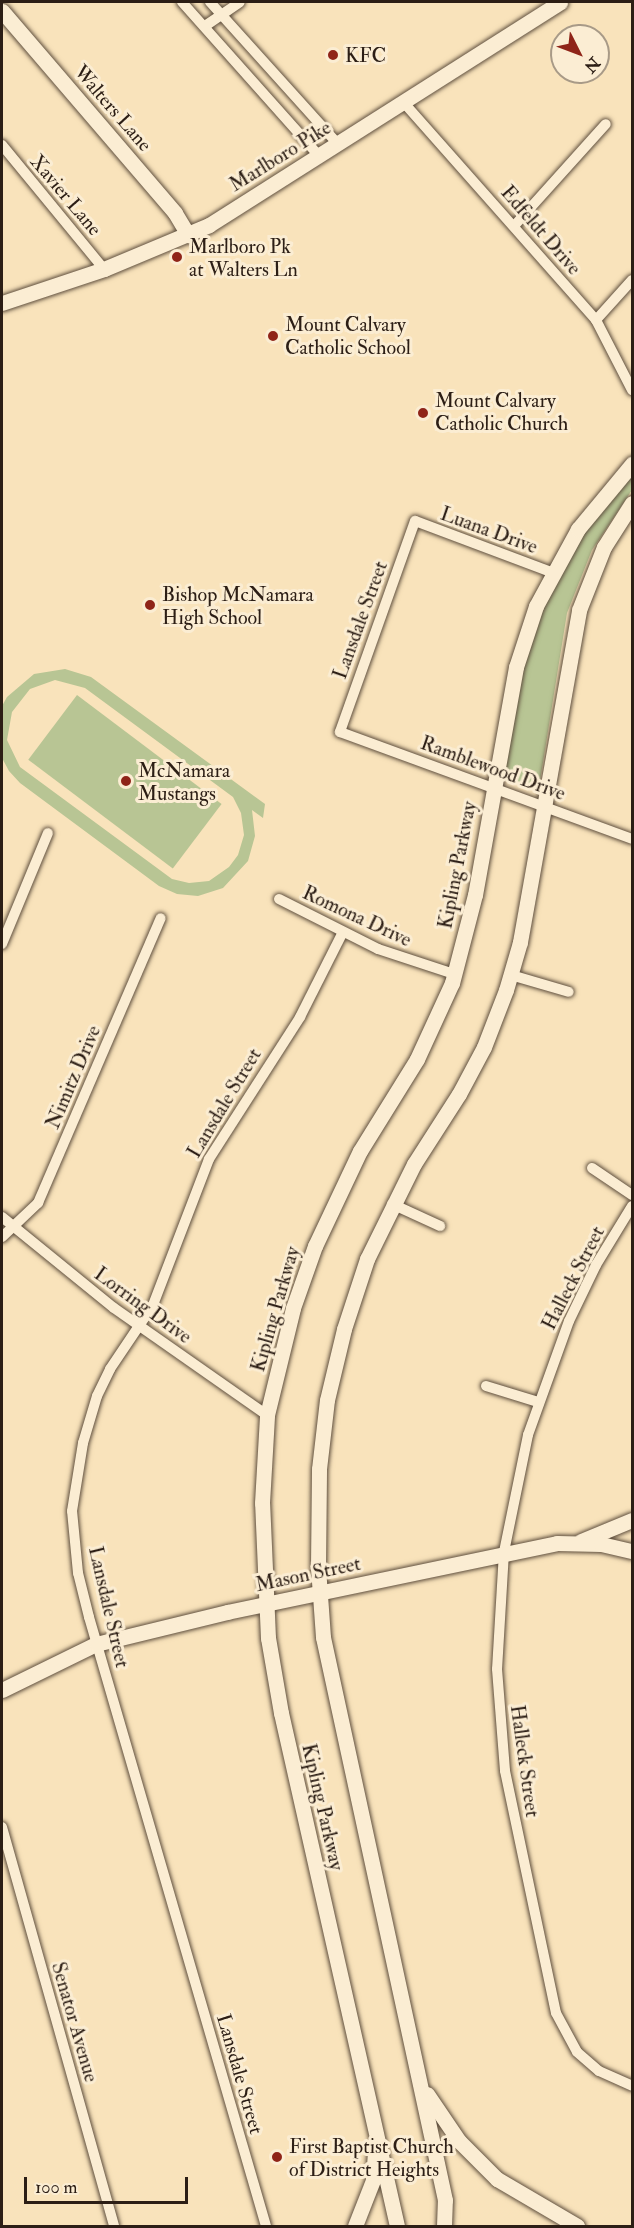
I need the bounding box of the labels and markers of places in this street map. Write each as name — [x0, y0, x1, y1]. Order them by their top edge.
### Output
place label: KFC — [345, 43, 386, 67]
marker: KFC — [326, 48, 340, 62]
place label: Marlboro Pk at Walters Ln — [189, 234, 298, 281]
marker: Marlboro Pk at Walters Ln — [170, 250, 184, 264]
place label: Mount Calvary Catholic School — [285, 312, 411, 359]
marker: Mount Calvary Catholic School — [266, 329, 280, 343]
place label: Mount Calvary Catholic Church — [435, 389, 568, 436]
marker: Mount Calvary Catholic Church — [416, 406, 430, 420]
place label: Bishop McNamara High School — [162, 582, 314, 629]
marker: Bishop McNamara High School — [143, 598, 157, 612]
place label: McNamara Mustangs — [138, 758, 230, 805]
marker: McNamara Mustangs — [119, 774, 133, 788]
place label: First Baptist Church of District Heights — [289, 2134, 454, 2181]
marker: First Baptist Church of District Heights — [270, 2150, 284, 2164]

